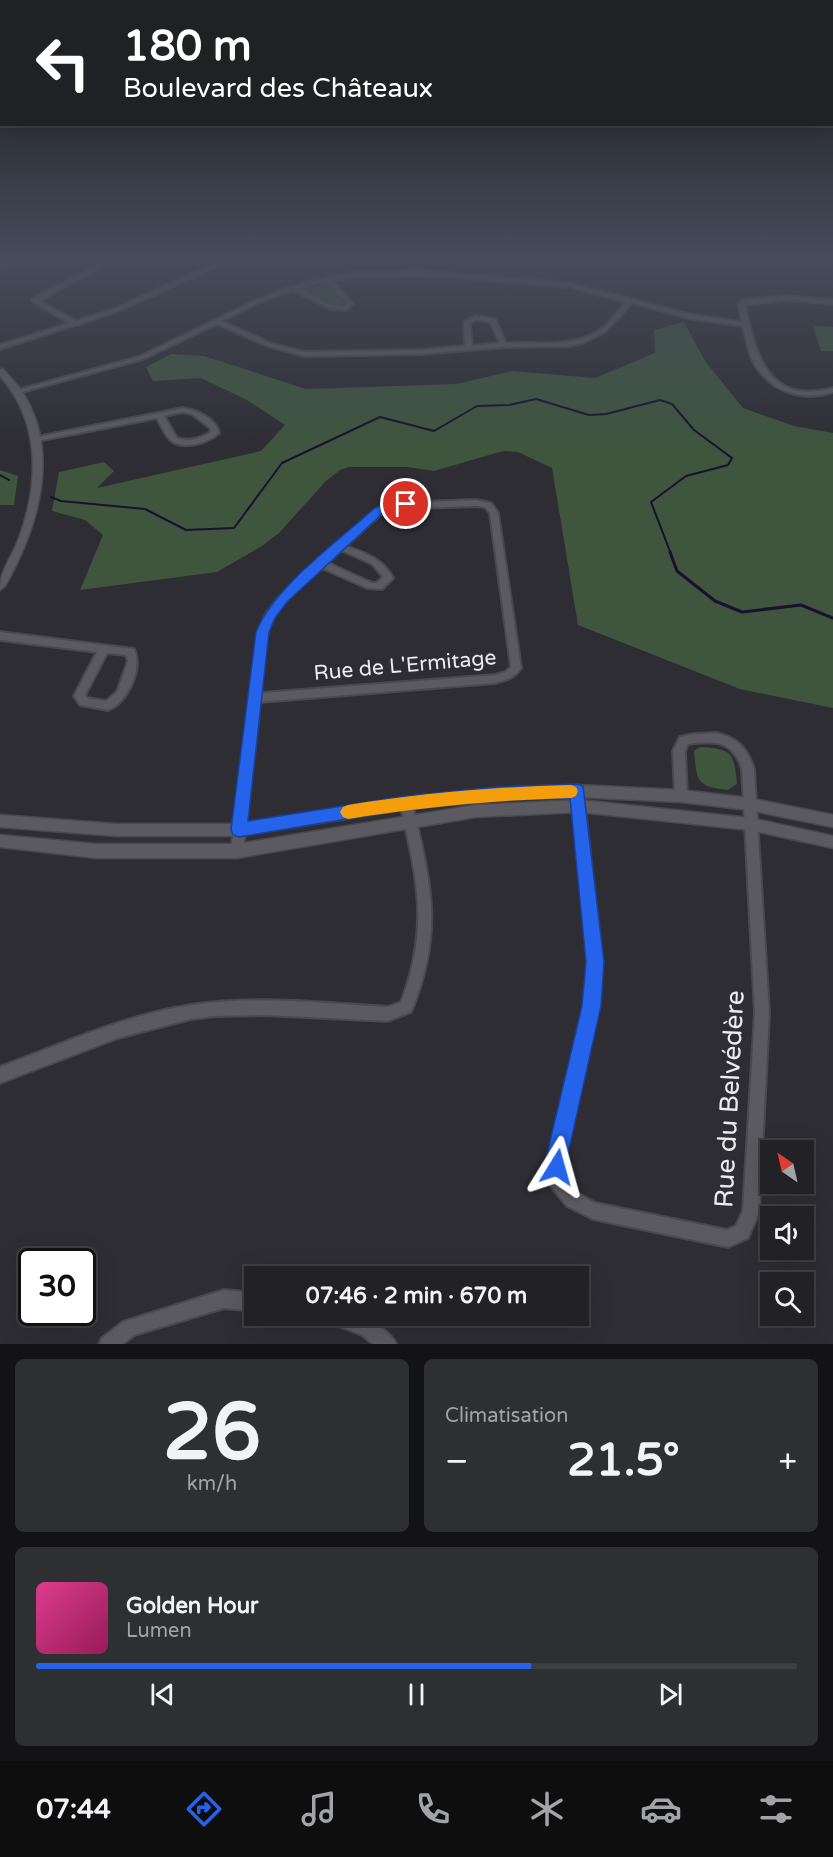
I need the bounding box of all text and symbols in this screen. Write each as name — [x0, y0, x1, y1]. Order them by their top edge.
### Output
text: 180 m — [123, 21, 252, 72]
icon: left — [24, 24, 102, 102]
text: Boulevard des Châteaux — [123, 72, 433, 105]
pin — [380, 478, 431, 529]
icon: arrive — [389, 487, 422, 520]
street label: Rue de L'Ermitage — [313, 645, 497, 686]
street label: Rue du Belvédère — [708, 990, 751, 1209]
position arrow — [525, 1135, 589, 1199]
north arrow — [760, 1140, 814, 1194]
map controls — [760, 1140, 814, 1326]
button: sound — [760, 1206, 814, 1260]
speed limit sign: 30 — [18, 1248, 96, 1326]
button: search — [760, 1272, 814, 1326]
text: 07:46 · 2 min · 670 m — [306, 1283, 527, 1309]
text: 26 — [163, 1386, 261, 1480]
text: Climatisation — [445, 1404, 568, 1428]
text: 21.5° — [567, 1434, 680, 1488]
text: − — [445, 1442, 469, 1481]
text: + — [778, 1442, 797, 1481]
text: km/h — [187, 1472, 237, 1496]
text: Golden Hour — [126, 1593, 258, 1619]
text: Lumen — [126, 1619, 192, 1643]
icon: previous — [146, 1678, 179, 1711]
icon: pause — [400, 1678, 433, 1711]
icon: next — [654, 1678, 687, 1711]
icon: directions — [183, 1788, 225, 1830]
icon: music — [298, 1788, 340, 1830]
icon: phone — [412, 1788, 454, 1830]
icon: climate — [526, 1788, 568, 1830]
icon: car — [640, 1788, 682, 1830]
icon: filters — [755, 1788, 797, 1830]
text: 07:44 — [36, 1793, 111, 1826]

